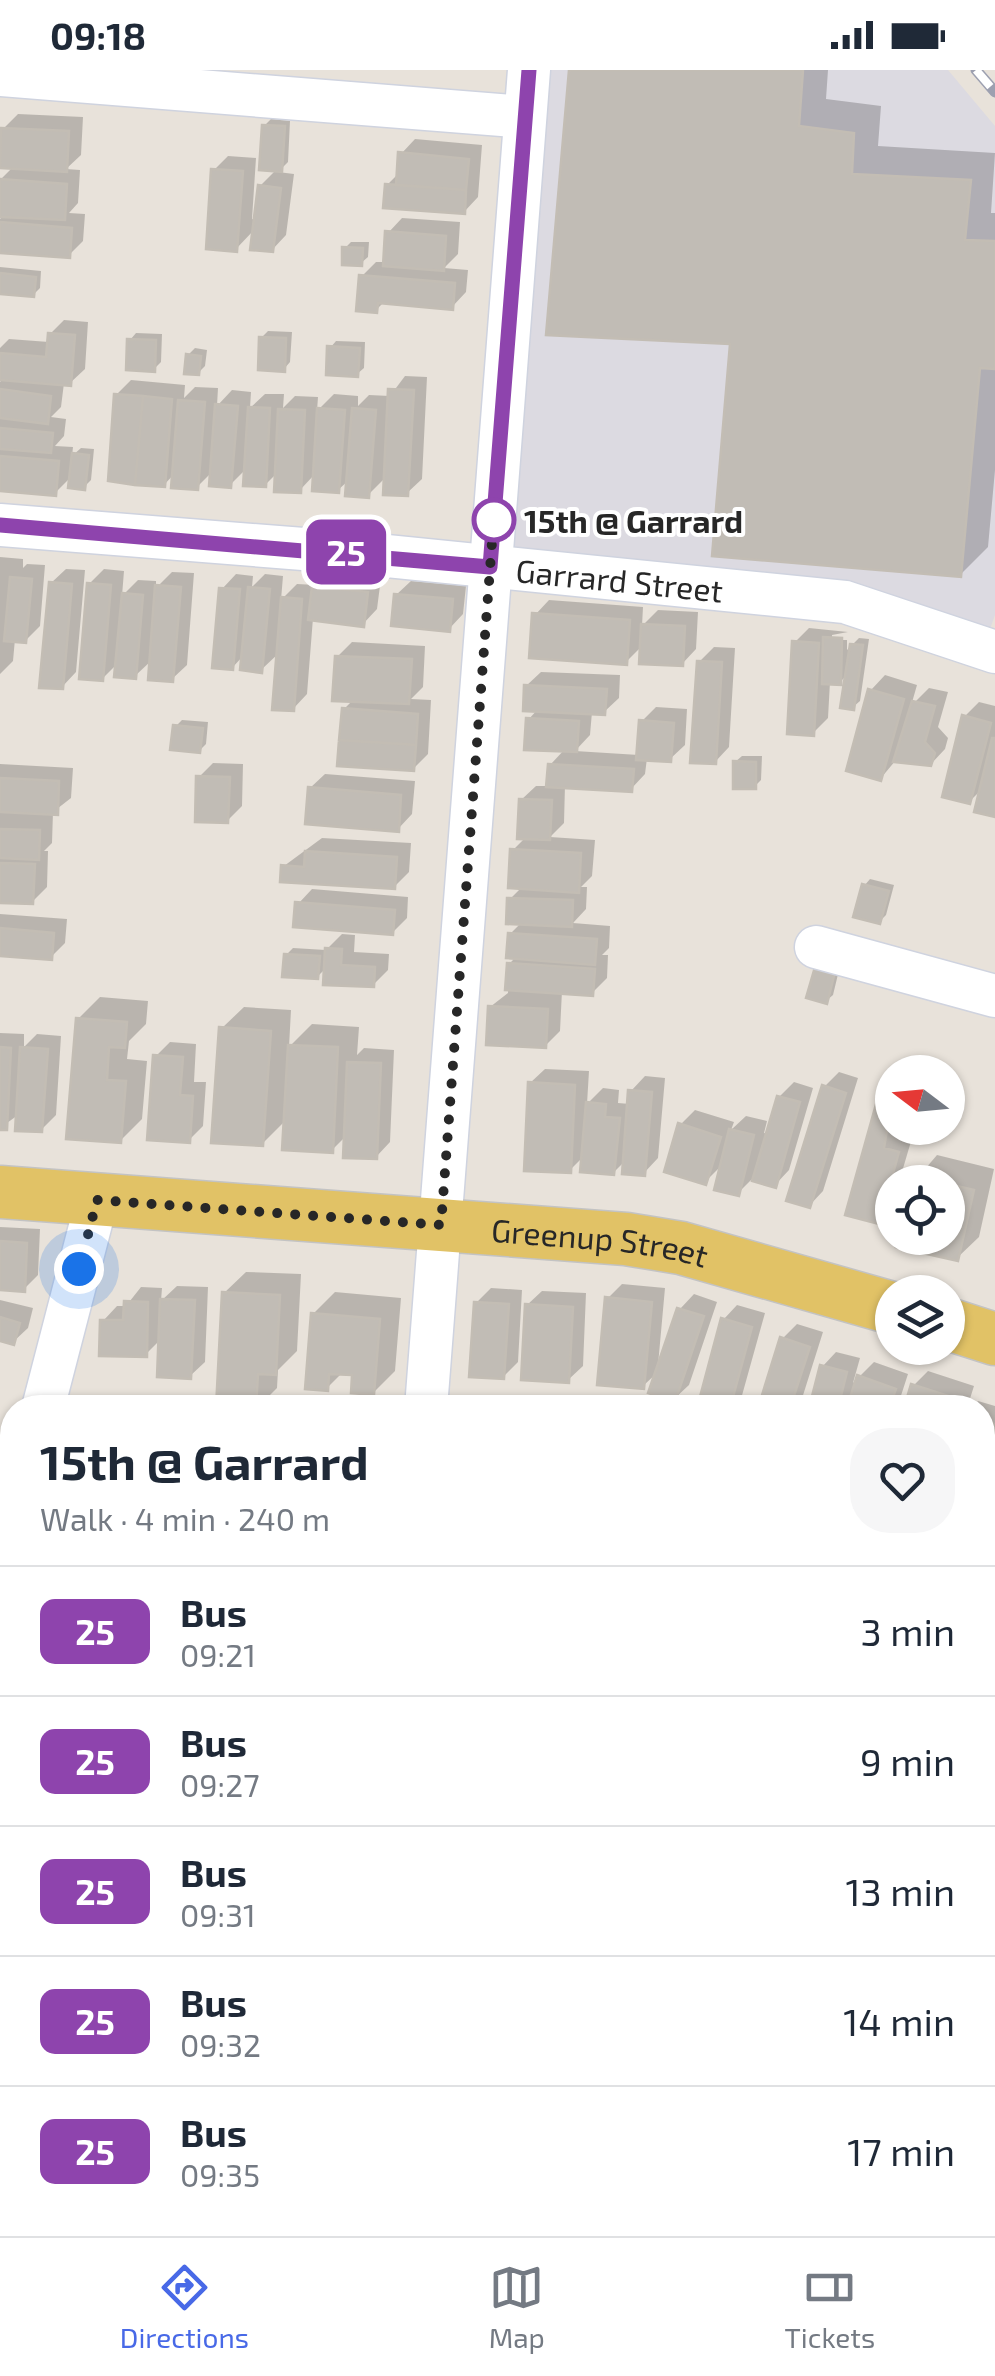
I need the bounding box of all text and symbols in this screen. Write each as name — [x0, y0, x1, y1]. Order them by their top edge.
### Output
text: 09:18 — [50, 12, 146, 58]
marker: 15th @ Garrard — [473, 499, 515, 541]
place label: 15th @ Garrard — [524, 501, 743, 539]
line badge: 25 — [301, 520, 391, 584]
text: 25 — [326, 531, 366, 573]
street label: Garrard Street — [514, 550, 725, 609]
north arrow — [875, 1055, 965, 1145]
map controls — [875, 1055, 965, 1365]
button: locate — [875, 1165, 965, 1255]
street label: Greenup Street — [490, 1210, 713, 1274]
your location — [54, 1244, 104, 1294]
button: layers — [875, 1275, 965, 1365]
button: heart — [850, 1428, 955, 1533]
text: 15th @ Garrard — [40, 1432, 369, 1490]
text: Walk · 4 min · 240 m — [40, 1499, 330, 1537]
text: Bus — [180, 1589, 247, 1635]
text: 3 min — [861, 1608, 955, 1654]
text: 25 — [75, 1610, 115, 1652]
text: 09:21 — [180, 1635, 256, 1673]
text: Bus — [180, 1719, 247, 1765]
text: 9 min — [860, 1738, 955, 1784]
text: 25 — [75, 1740, 115, 1782]
text: 09:27 — [180, 1765, 260, 1803]
text: Bus — [180, 1849, 247, 1895]
text: 13 min — [845, 1868, 955, 1914]
text: 25 — [75, 1870, 115, 1912]
text: 09:31 — [180, 1895, 256, 1933]
text: Bus — [180, 1979, 247, 2025]
text: 14 min — [843, 1998, 955, 2044]
text: 25 — [75, 2000, 115, 2042]
text: 09:32 — [180, 2025, 261, 2063]
text: Bus — [180, 2109, 247, 2155]
text: 17 min — [847, 2128, 955, 2174]
text: 25 — [75, 2130, 115, 2172]
text: 09:35 — [180, 2155, 260, 2193]
tab: Directions — [120, 2260, 249, 2354]
tab: Map — [489, 2260, 545, 2354]
tab: Tickets — [784, 2260, 875, 2354]

